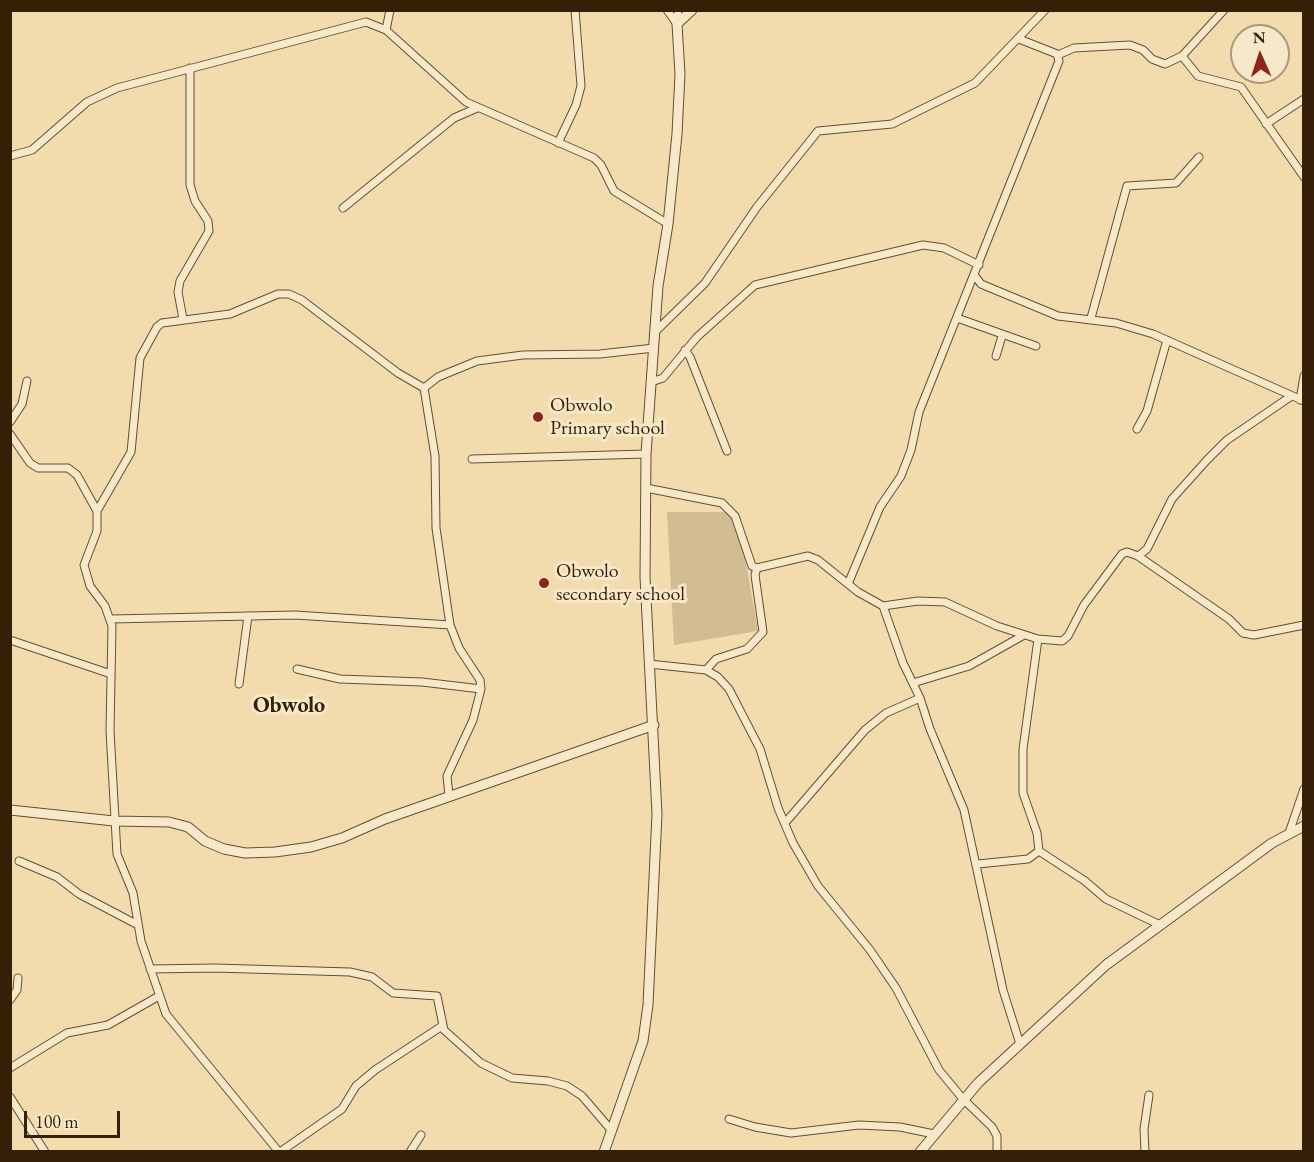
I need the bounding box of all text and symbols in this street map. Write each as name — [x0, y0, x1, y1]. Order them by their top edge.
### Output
north arrow — [1230, 24, 1290, 84]
text: N — [1252, 27, 1266, 48]
place label: Obwolo Primary school — [550, 394, 665, 441]
marker: Obwolo Primary school — [531, 410, 545, 424]
place label: Obwolo secondary school — [556, 560, 685, 607]
marker: Obwolo secondary school — [537, 576, 551, 590]
district label: Obwolo — [253, 693, 325, 719]
scale bar — [27, 1099, 123, 1137]
text: 100 m — [35, 1110, 79, 1133]

